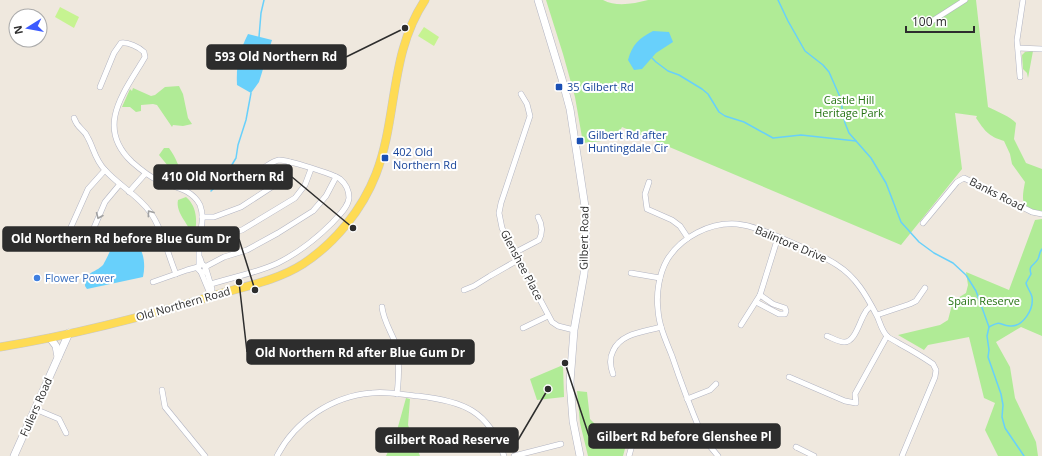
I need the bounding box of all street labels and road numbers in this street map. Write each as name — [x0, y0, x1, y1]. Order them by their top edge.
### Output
street label: Banks Road — [967, 173, 1027, 214]
street label: Gilbert Road — [575, 206, 592, 270]
street label: Balintore Drive — [753, 222, 829, 265]
street label: Glenshee Place — [498, 227, 547, 303]
street label: Old Northern Road — [134, 283, 232, 324]
street label: Fullers Road — [16, 375, 55, 439]

